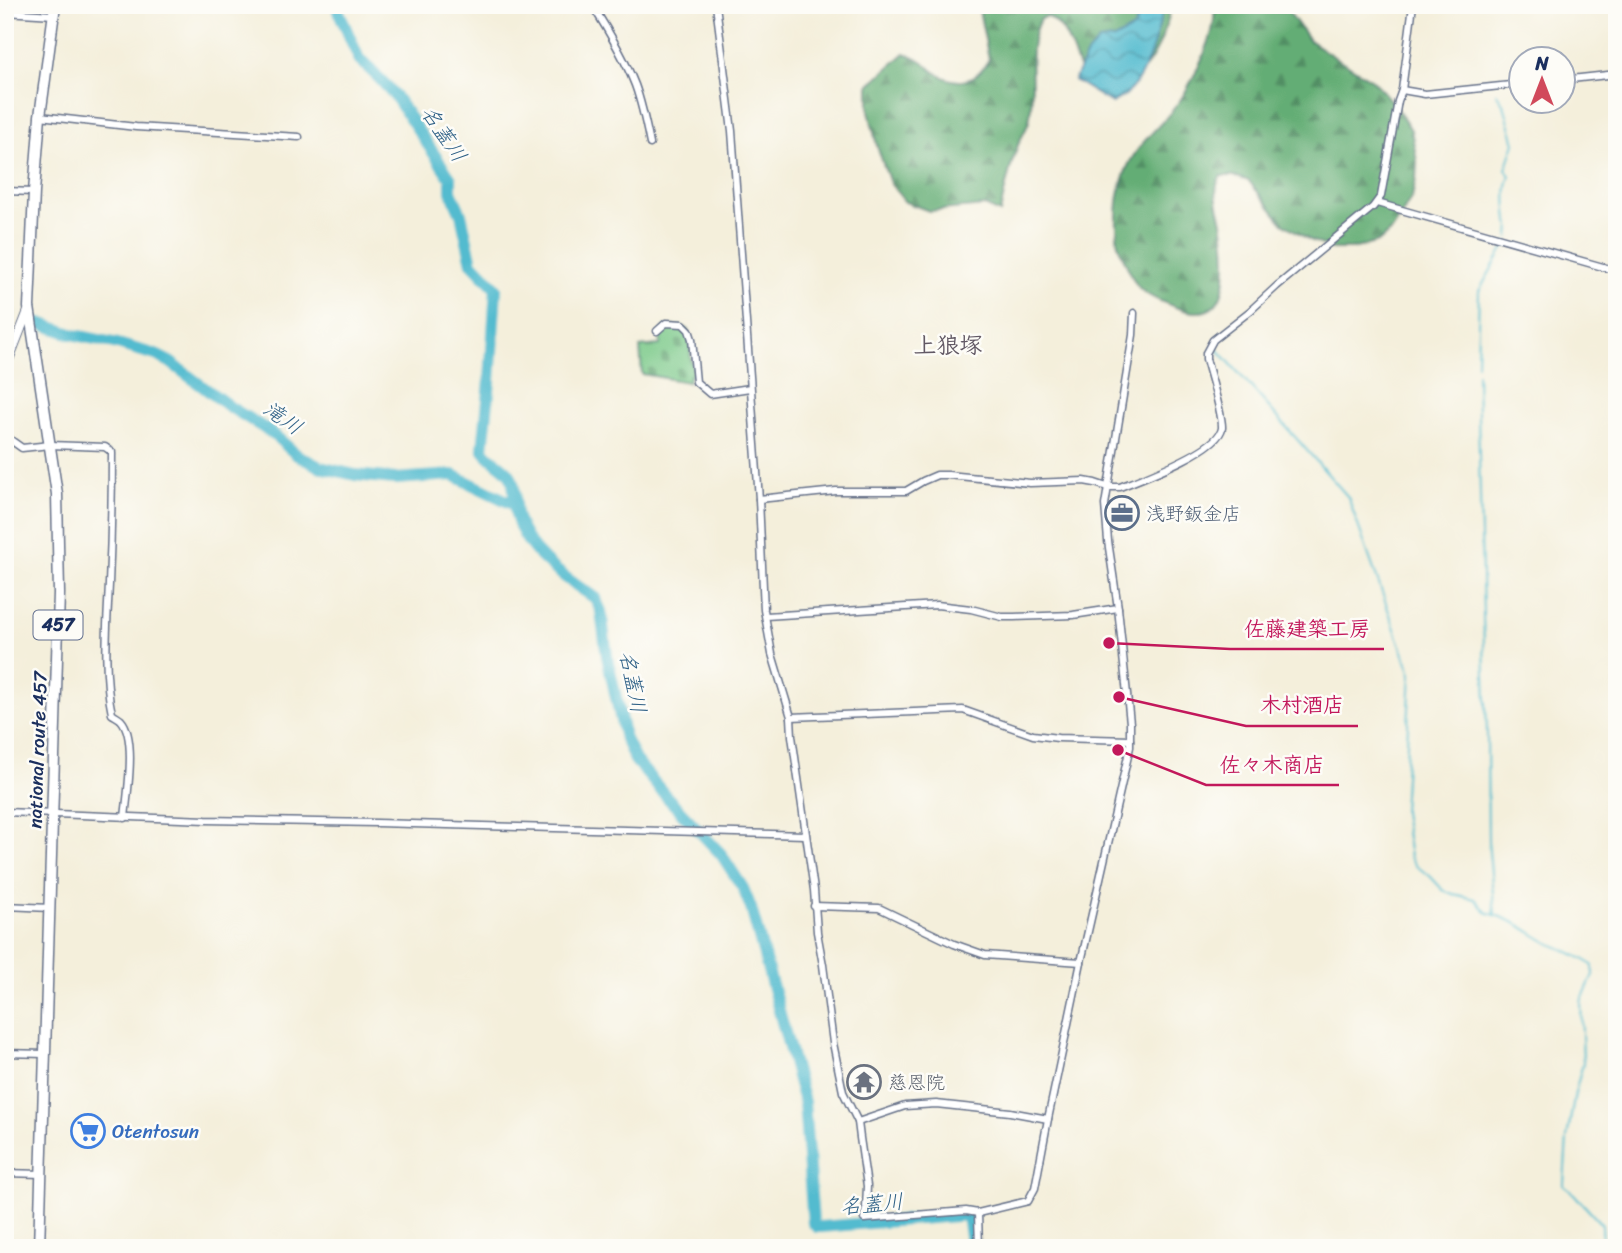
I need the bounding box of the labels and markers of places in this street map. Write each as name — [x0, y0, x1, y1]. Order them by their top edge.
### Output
office icon: 浅野鈑金店 — [1103, 494, 1141, 532]
place label: 浅野鈑金店 — [1146, 497, 1241, 530]
callout: 佐藤建築工房 — [1230, 607, 1384, 649]
callout: 木村酒店 — [1246, 684, 1358, 726]
callout: 佐々木商店 — [1206, 743, 1339, 785]
temple icon: 慈恩院 — [845, 1063, 883, 1101]
place label: 慈恩院 — [888, 1066, 945, 1099]
supermarket icon: Otentosun — [69, 1112, 107, 1150]
place label: Otentosun — [112, 1115, 199, 1148]

